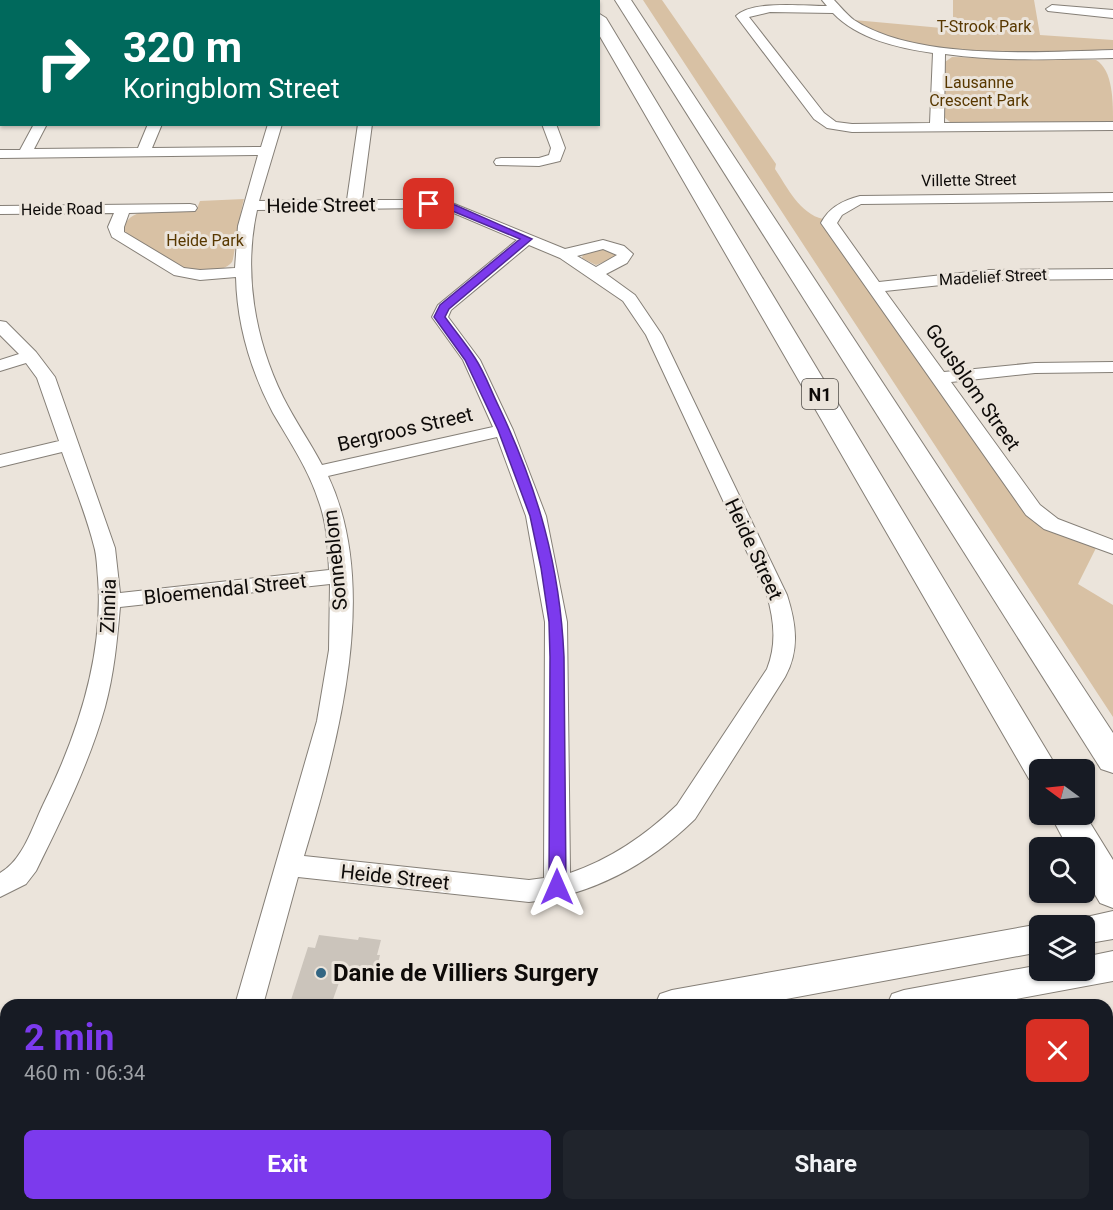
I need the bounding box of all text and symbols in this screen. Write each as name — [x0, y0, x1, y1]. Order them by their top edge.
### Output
park label: T-Strook Park — [937, 17, 1032, 36]
text: 320 m — [123, 23, 242, 72]
icon: right — [24, 24, 102, 102]
text: Koringblom Street — [123, 73, 340, 105]
park label: Lausanne Crescent Park — [929, 73, 1030, 110]
street label: Villette Street — [921, 170, 1017, 190]
pin — [403, 178, 454, 229]
icon: arrive — [412, 187, 445, 220]
street label: Heide Street — [266, 192, 376, 218]
street label: Heide Road — [21, 199, 103, 219]
park label: Heide Park — [166, 231, 245, 250]
street label: Madelief Street — [938, 265, 1048, 289]
street label: Gousblom Street — [920, 319, 1026, 455]
road number: N1 — [802, 379, 838, 409]
street label: Bergroos Street — [335, 402, 475, 456]
street label: Heide Street — [720, 494, 788, 604]
street label: Sonneblom — [318, 509, 352, 611]
street label: Bloemendal Street — [143, 569, 307, 609]
street label: Zinnia — [95, 578, 121, 634]
north arrow — [1029, 759, 1095, 825]
map controls — [1029, 759, 1095, 981]
button: search — [1029, 837, 1095, 903]
position arrow — [525, 855, 589, 919]
street label: Heide Street — [339, 859, 451, 895]
button: layers — [1029, 915, 1095, 981]
place label: Danie de Villiers Surgery — [333, 959, 599, 987]
marker: Danie de Villiers Surgery — [314, 966, 328, 980]
text: 2 min — [24, 1017, 115, 1059]
button: close — [1026, 1019, 1089, 1082]
text: 460 m · 06:34 — [24, 1061, 145, 1085]
button: Exit — [24, 1130, 551, 1199]
button: Share — [563, 1130, 1089, 1199]

